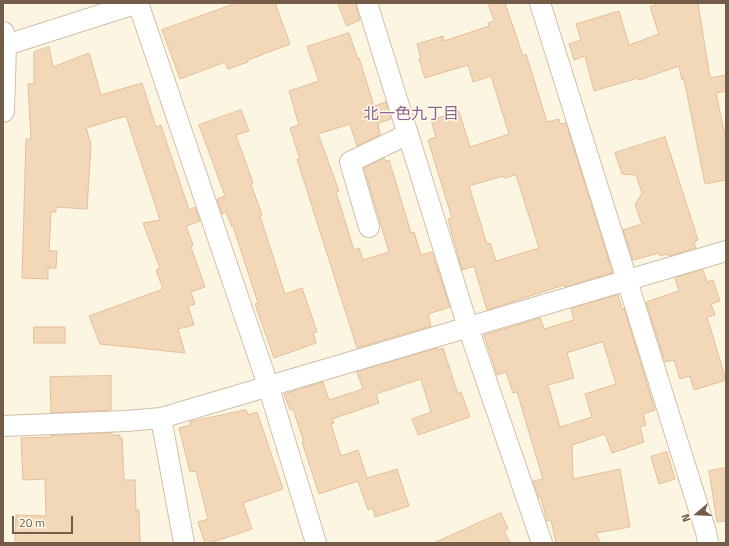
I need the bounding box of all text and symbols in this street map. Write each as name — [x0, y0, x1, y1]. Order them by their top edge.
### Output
district label: 北一色九丁目 — [363, 105, 459, 125]
north arrow — [677, 494, 717, 534]
scale bar — [14, 508, 75, 534]
text: N — [677, 512, 694, 524]
text: 20 m — [19, 513, 45, 532]

